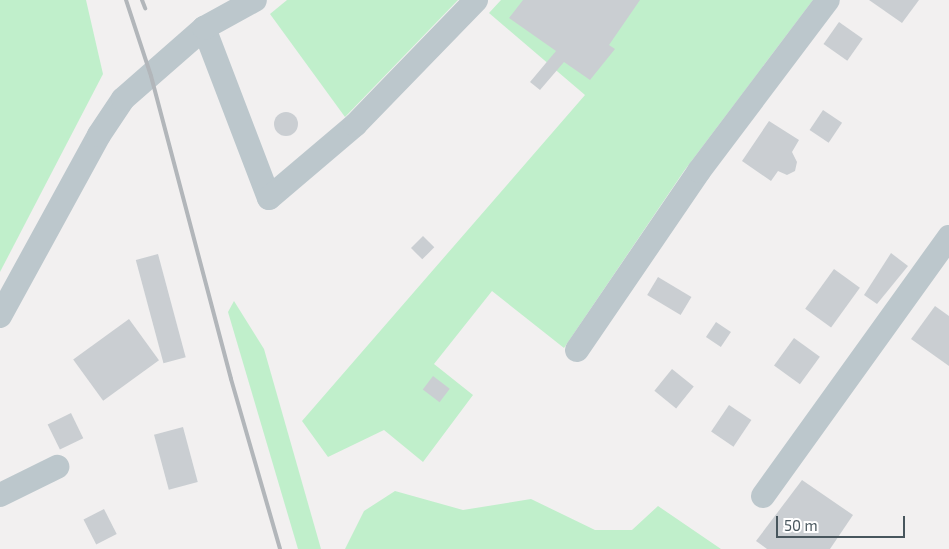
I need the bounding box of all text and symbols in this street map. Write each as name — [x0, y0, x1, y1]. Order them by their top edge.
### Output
scale bar — [779, 506, 908, 538]
text: 50 m — [784, 516, 818, 534]

